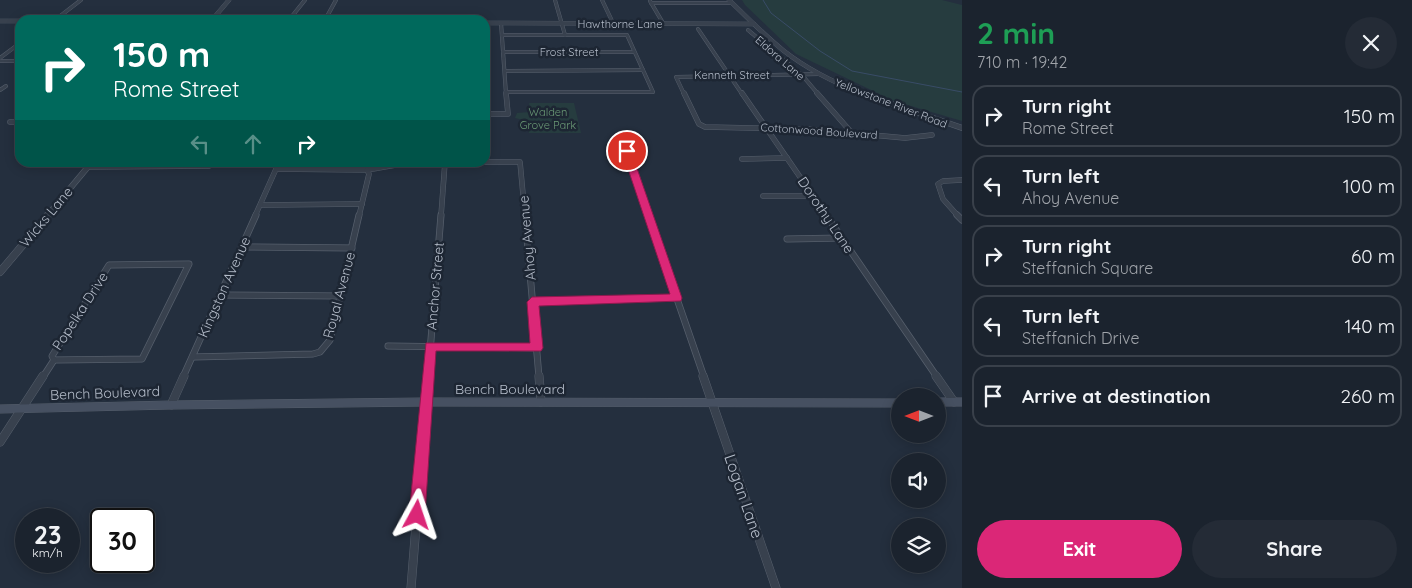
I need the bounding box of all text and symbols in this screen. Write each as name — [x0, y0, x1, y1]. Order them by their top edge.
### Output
text: 2 min — [977, 14, 1055, 52]
street label: Hawthorne Lane — [578, 17, 662, 31]
button: close — [1345, 17, 1397, 69]
text: 150 m — [113, 32, 210, 76]
street label: Eldora Lane — [752, 33, 808, 83]
icon: right — [30, 35, 95, 100]
street label: Frost Street — [540, 45, 599, 59]
text: 710 m · 19:42 — [977, 52, 1067, 72]
street label: Kenneth Street — [694, 68, 770, 82]
text: Rome Street — [113, 75, 240, 103]
street label: Yellowstone River Road — [833, 75, 949, 131]
text: Turn right — [1022, 94, 1111, 118]
icon: right — [979, 102, 1007, 130]
text: 150 m — [1344, 104, 1395, 128]
park label: Walden Grove Park — [520, 105, 576, 132]
text: Rome Street — [1022, 118, 1114, 138]
street label: Cottonwood Boulevard — [760, 120, 878, 142]
icon: left — [186, 130, 214, 158]
icon: ahead — [239, 130, 267, 158]
icon: right — [292, 130, 320, 158]
pin — [606, 130, 648, 172]
icon: arrive — [613, 137, 641, 165]
text: Turn left — [1022, 164, 1100, 188]
icon: left — [979, 172, 1007, 200]
street label: Dorothy Lane — [794, 173, 858, 257]
text: 100 m — [1343, 174, 1395, 198]
street label: Wicks Lane — [15, 183, 77, 251]
text: Ahoy Avenue — [1022, 188, 1119, 208]
street label: Ahoy Avenue — [514, 195, 540, 281]
street label: Kingston Avenue — [194, 234, 254, 340]
text: Turn right — [1022, 234, 1111, 258]
street label: Anchor Street — [422, 241, 448, 331]
icon: right — [979, 242, 1007, 270]
text: 60 m — [1351, 244, 1395, 268]
street label: Royal Avenue — [319, 250, 359, 340]
text: Steffanich Square — [1022, 258, 1153, 278]
street label: Popelka Drive — [48, 268, 112, 354]
text: Turn left — [1022, 304, 1100, 328]
icon: left — [979, 312, 1007, 340]
text: 140 m — [1344, 314, 1395, 338]
text: Steffanich Drive — [1022, 328, 1140, 348]
street label: Bench Boulevard — [455, 380, 565, 398]
street label: Bench Boulevard — [50, 382, 160, 404]
icon: arrive — [979, 382, 1007, 410]
text: Arrive at destination — [1022, 384, 1211, 408]
text: 260 m — [1340, 384, 1395, 408]
north arrow — [891, 388, 946, 442]
map controls — [891, 388, 946, 573]
street label: Logan Lane — [720, 451, 768, 541]
button: sound — [891, 453, 946, 508]
position arrow — [390, 488, 442, 540]
speed limit sign: 30 — [90, 508, 155, 573]
button: layers — [891, 518, 946, 573]
text: 23 — [34, 519, 61, 550]
button: Exit — [977, 520, 1182, 578]
button: Share — [1192, 520, 1397, 578]
text: km/h — [32, 545, 63, 560]

